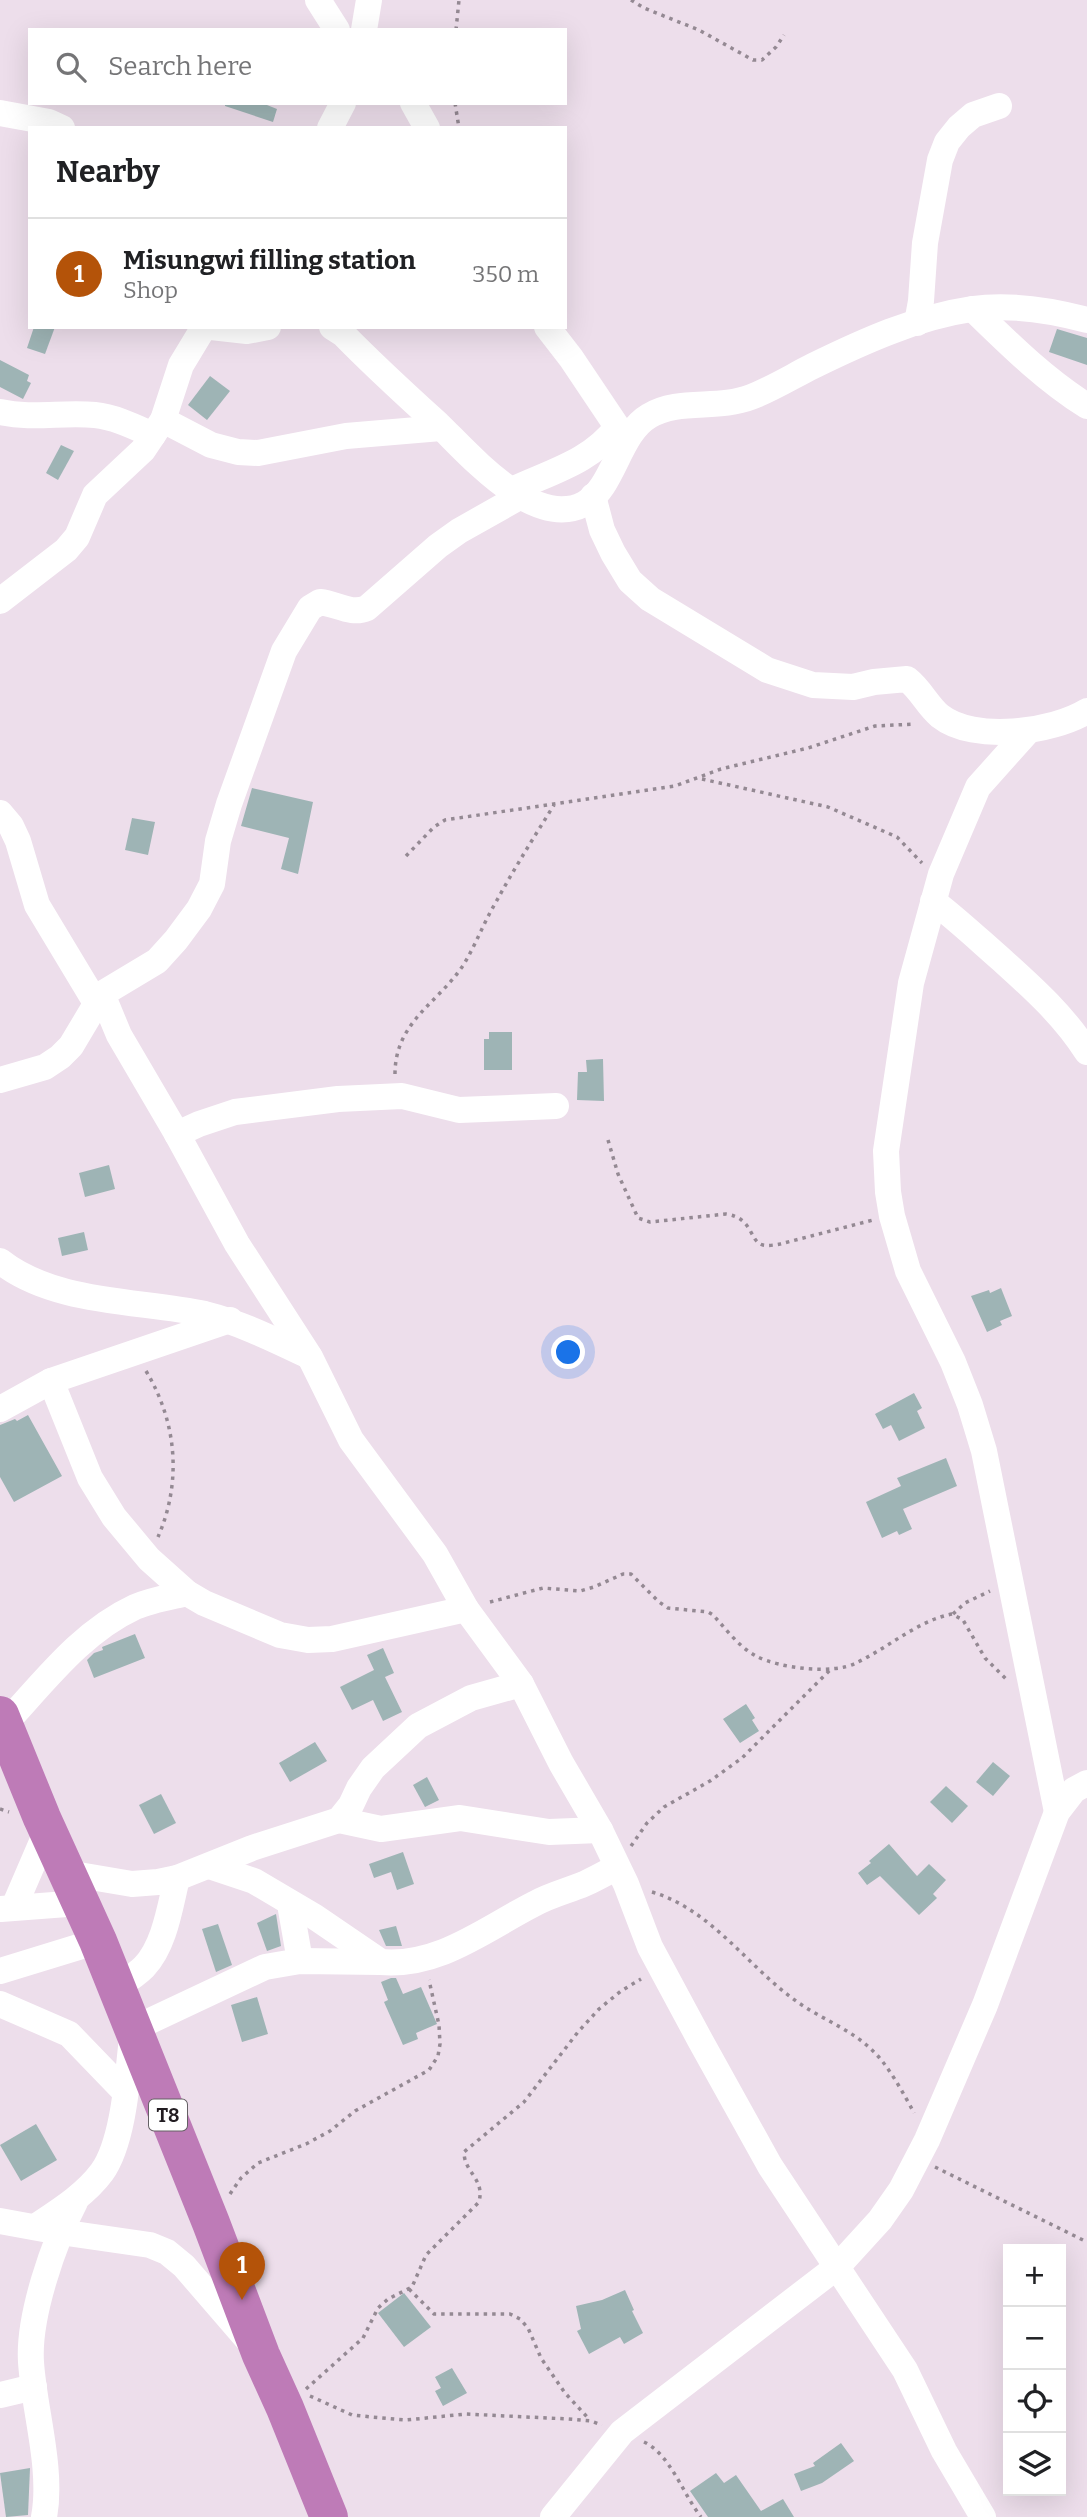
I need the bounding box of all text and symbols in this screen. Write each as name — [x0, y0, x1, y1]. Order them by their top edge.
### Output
search box — [28, 28, 567, 105]
icon: search — [52, 48, 90, 86]
text: Search here — [108, 51, 252, 82]
text: Nearby — [56, 154, 160, 190]
text: Misungwi filling station — [123, 245, 416, 276]
text: 1 — [74, 260, 84, 288]
text: 350 m — [472, 260, 539, 288]
text: Shop — [123, 276, 178, 304]
your location — [551, 1335, 585, 1369]
road number: T8 — [149, 2100, 187, 2130]
pin: 1 — [219, 2242, 265, 2300]
map controls — [1003, 2244, 1066, 2496]
button: + — [1003, 2244, 1066, 2307]
button: − — [1003, 2307, 1066, 2370]
button: locate — [1003, 2370, 1066, 2433]
button: layers — [1003, 2433, 1066, 2496]

